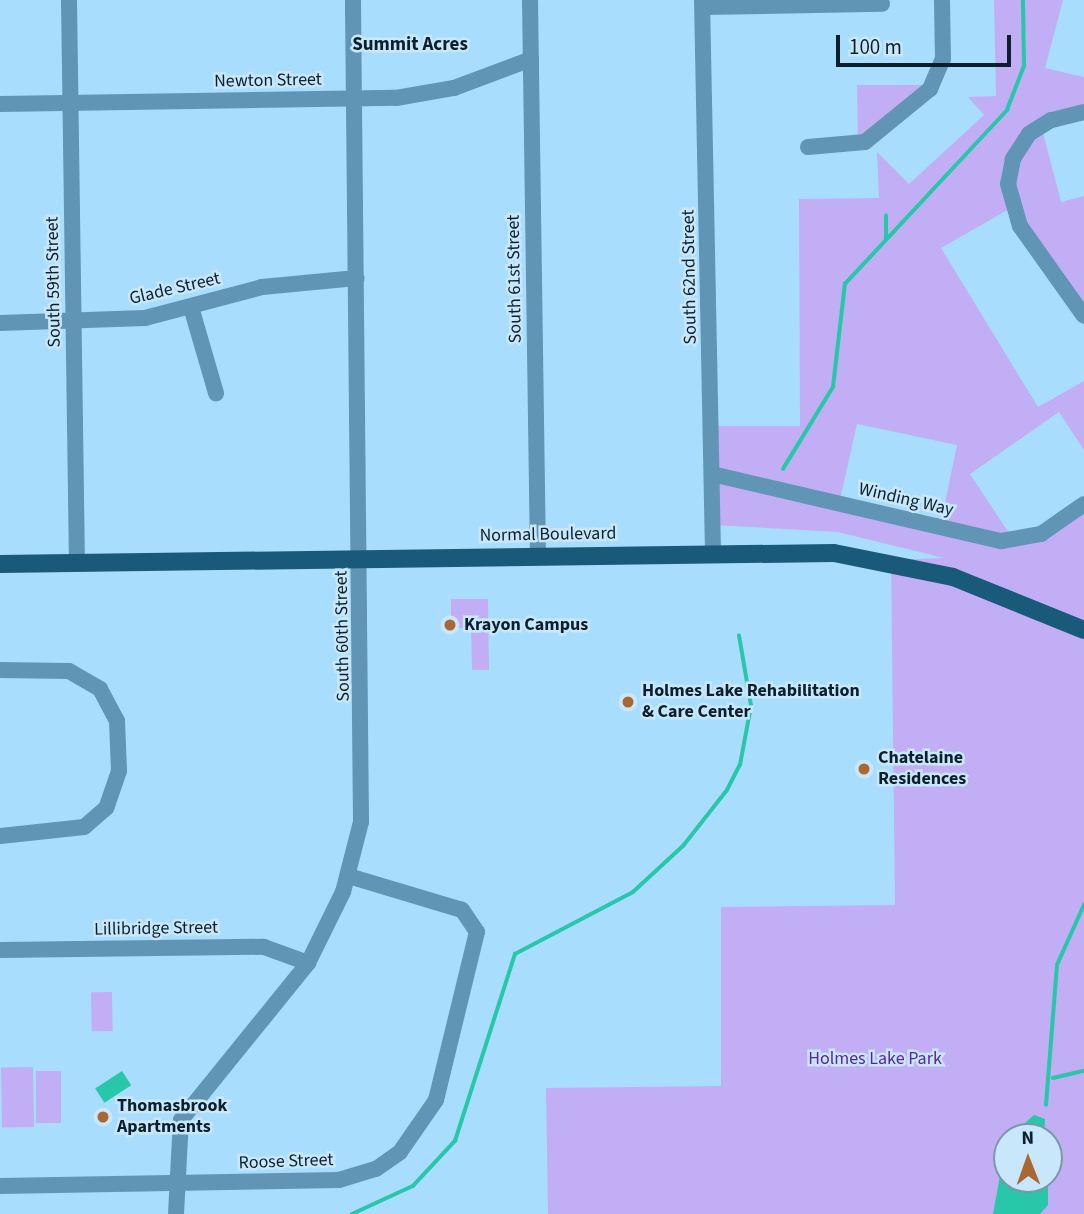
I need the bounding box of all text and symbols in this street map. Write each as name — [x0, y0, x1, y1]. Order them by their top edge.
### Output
scale bar — [839, 21, 1014, 65]
text: 100 m — [849, 32, 902, 62]
district label: Summit Acres — [352, 34, 468, 56]
street label: Newton Street — [214, 69, 322, 93]
street label: South 62nd Street — [678, 209, 702, 345]
street label: South 61st Street — [503, 215, 527, 343]
street label: South 59th Street — [42, 216, 66, 348]
street label: Glade Street — [128, 268, 222, 310]
street label: Winding Way — [856, 479, 956, 521]
street label: Normal Boulevard — [479, 523, 617, 547]
street label: South 60th Street — [331, 570, 355, 702]
place label: Krayon Campus — [464, 614, 588, 636]
marker: Krayon Campus — [442, 617, 458, 633]
place label: Holmes Lake Rehabilitation & Care Center — [642, 681, 860, 724]
marker: Holmes Lake Rehabilitation & Care Center — [620, 694, 636, 710]
place label: Chatelaine Residences — [878, 748, 966, 790]
marker: Chatelaine Residences — [856, 761, 872, 777]
street label: Lillibridge Street — [94, 917, 218, 941]
park label: Holmes Lake Park — [808, 1048, 942, 1070]
place label: Thomasbrook Apartments — [117, 1096, 227, 1138]
marker: Thomasbrook Apartments — [95, 1109, 111, 1125]
north arrow — [993, 1123, 1063, 1193]
text: N — [1021, 1125, 1034, 1152]
street label: Roose Street — [238, 1150, 334, 1174]

